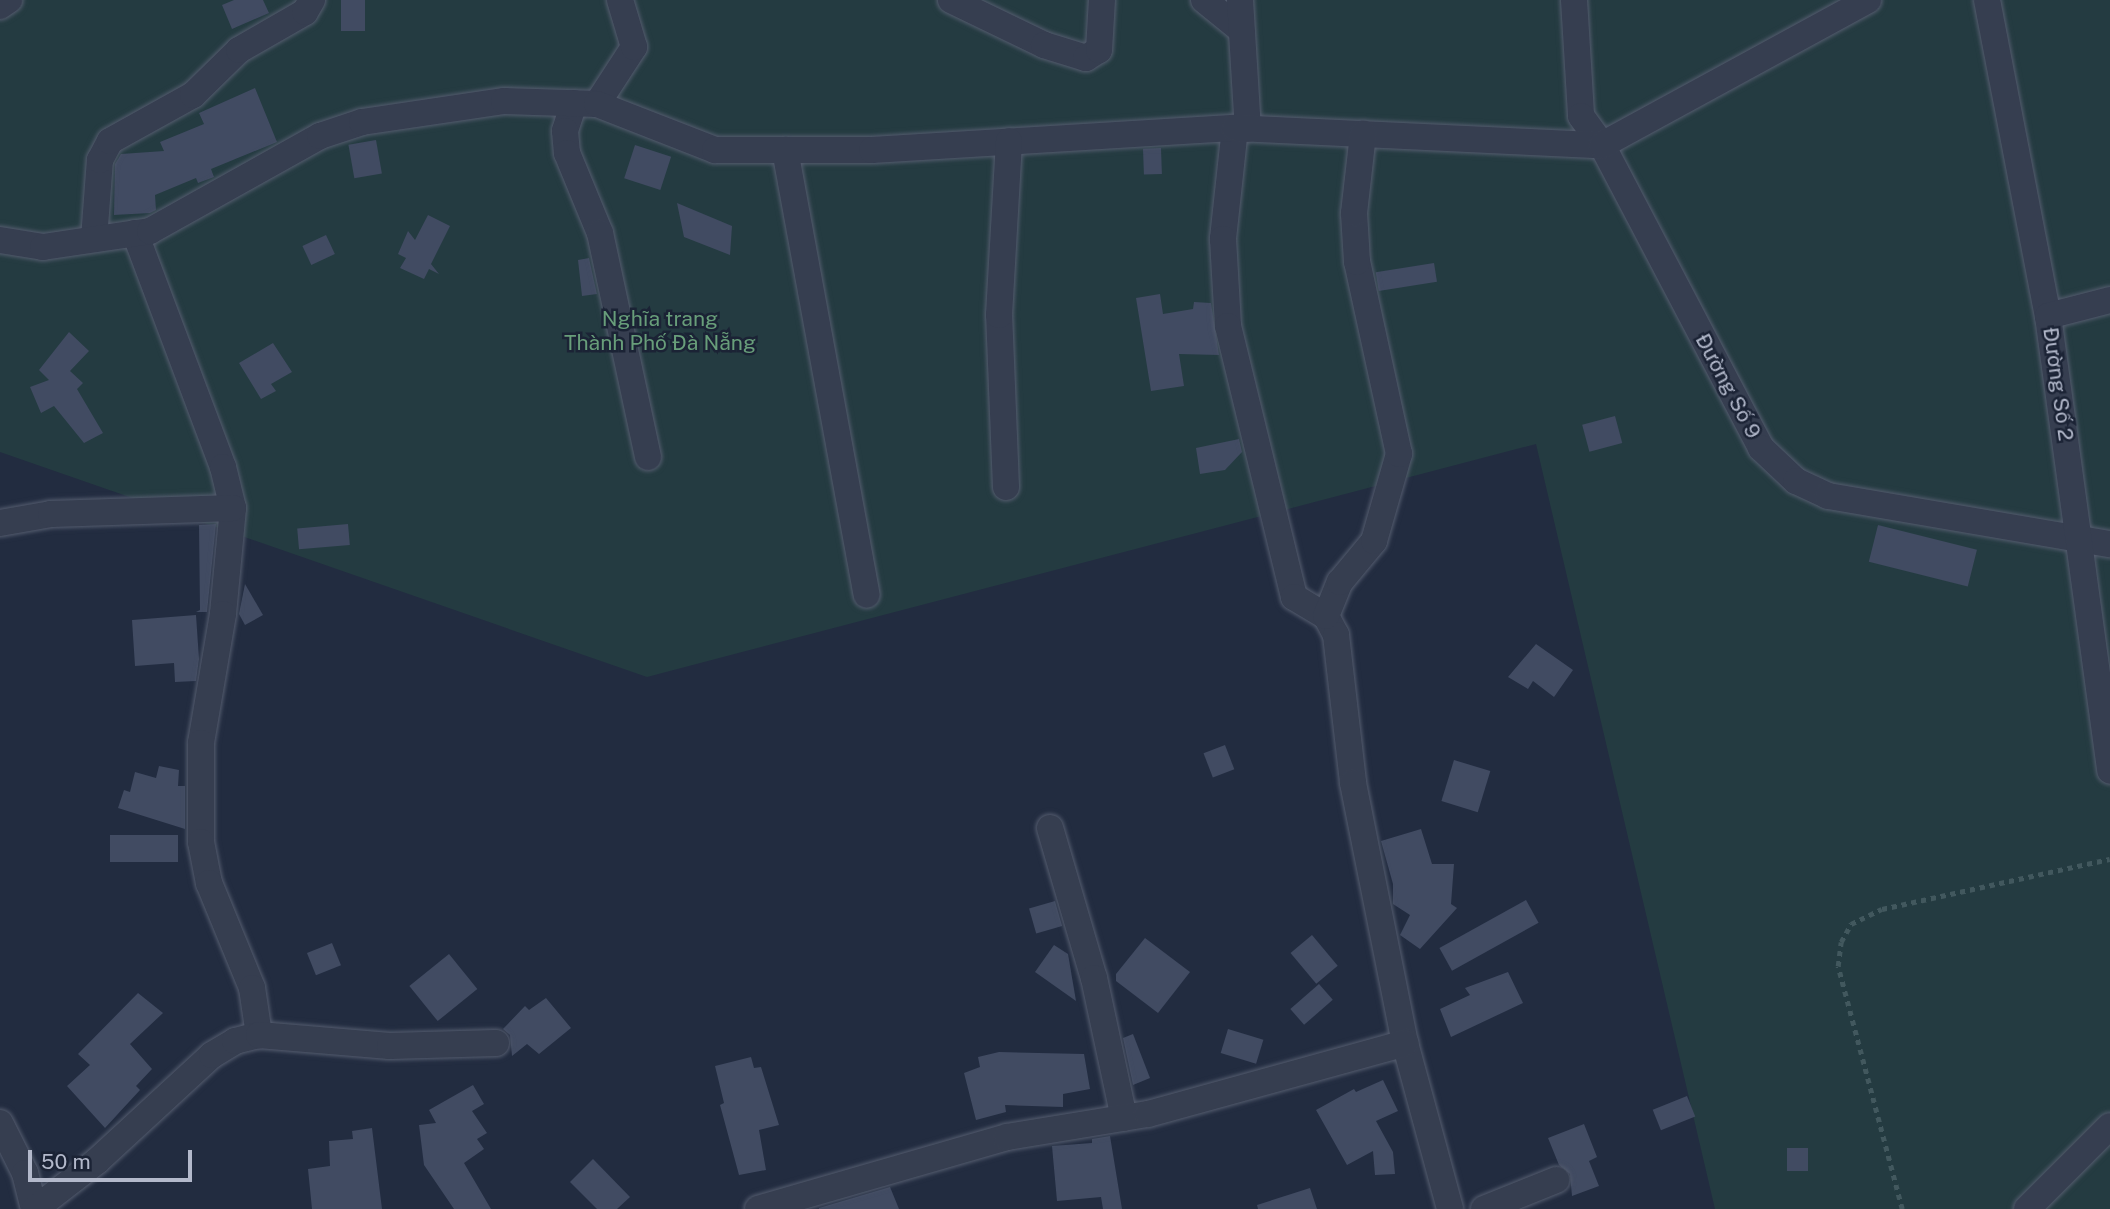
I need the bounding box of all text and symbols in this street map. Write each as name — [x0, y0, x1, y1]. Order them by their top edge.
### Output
park label: Nghĩa trang Thành Phố Đà Nẵng — [564, 306, 756, 356]
street label: Đường Số 2 — [2038, 326, 2078, 442]
street label: Đường Số 9 — [1690, 329, 1766, 443]
scale bar — [32, 1136, 196, 1180]
text: 50 m — [41, 1149, 91, 1174]

